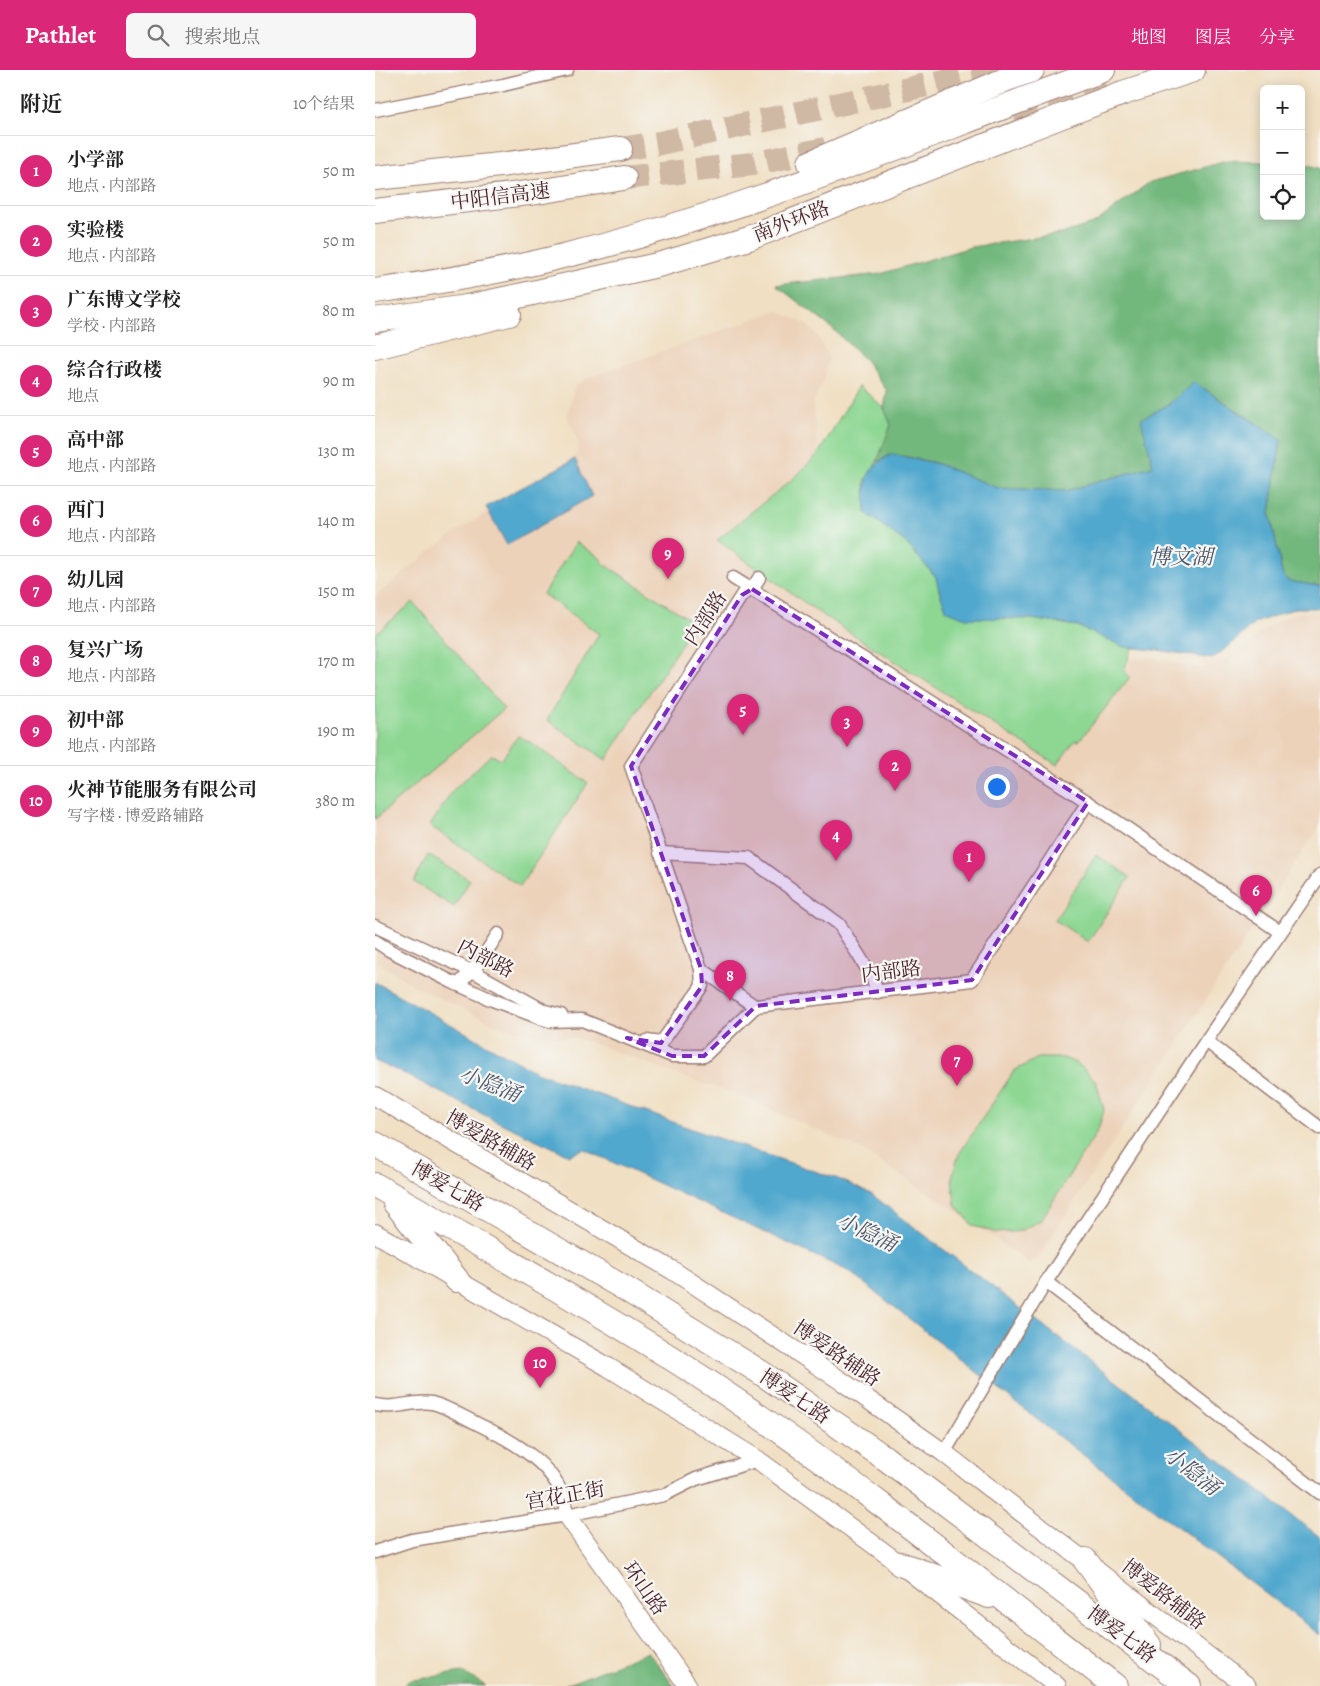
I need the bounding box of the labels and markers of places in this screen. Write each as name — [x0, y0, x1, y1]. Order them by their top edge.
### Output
pin: 9 — [652, 538, 684, 579]
pin: 5 — [727, 694, 759, 735]
pin: 3 — [831, 706, 863, 747]
pin: 2 — [879, 750, 911, 791]
pin: 4 — [820, 820, 852, 861]
pin: 1 — [953, 841, 985, 882]
pin: 6 — [1240, 875, 1272, 916]
pin: 8 — [714, 960, 746, 1001]
pin: 7 — [941, 1045, 973, 1086]
pin: 10 — [524, 1347, 556, 1388]

